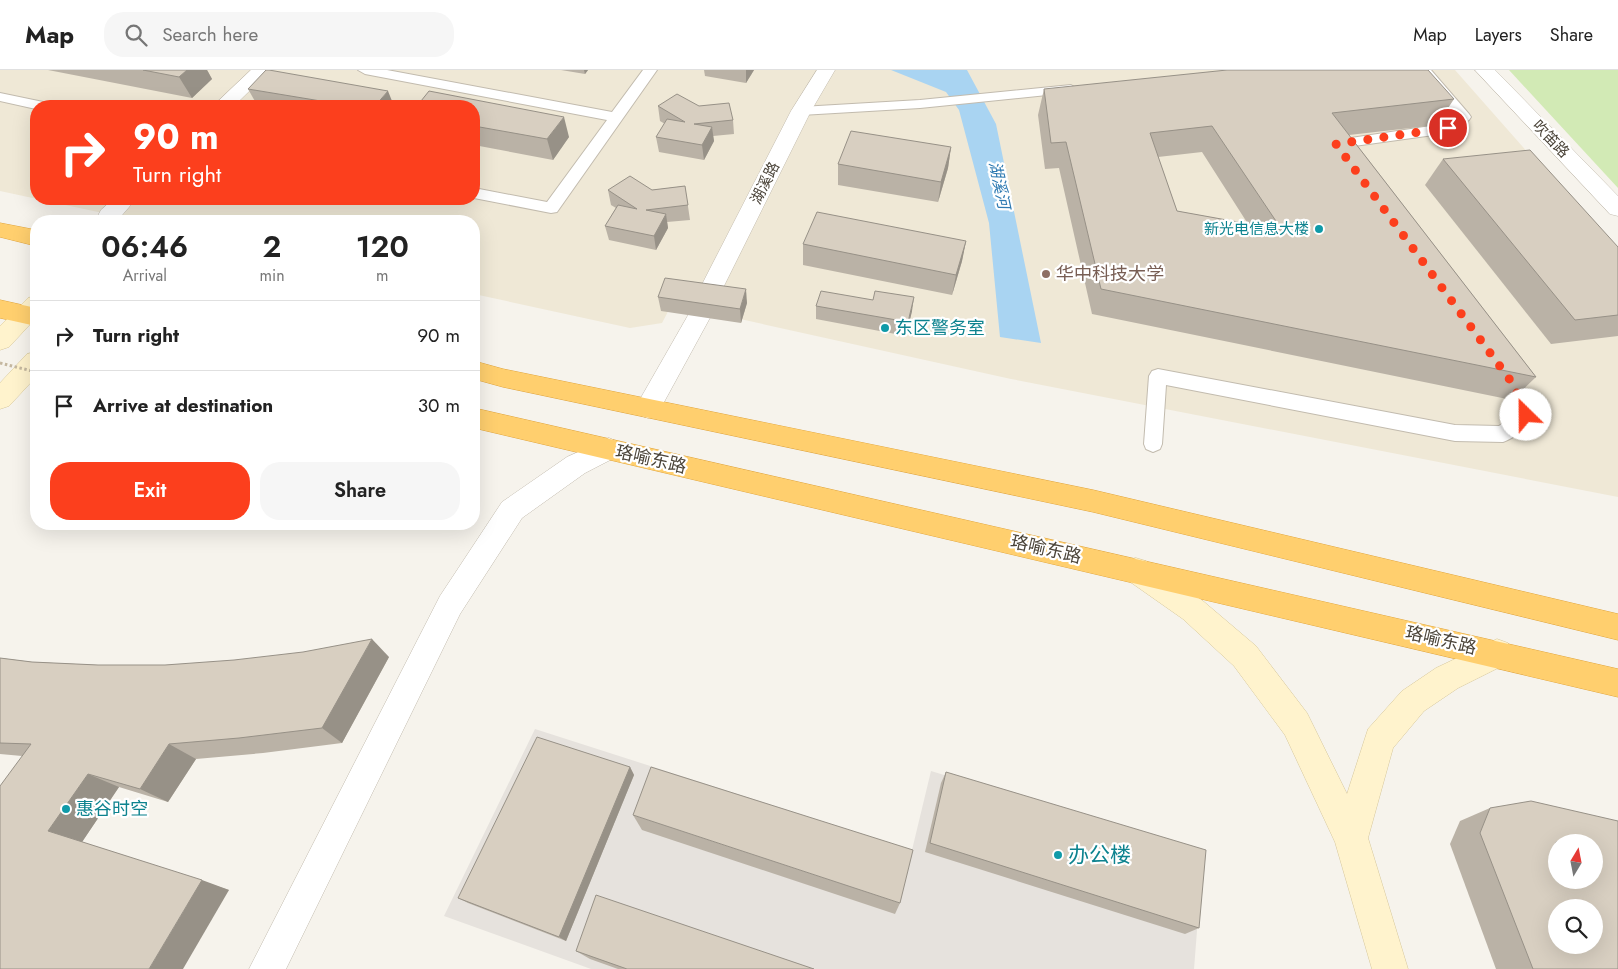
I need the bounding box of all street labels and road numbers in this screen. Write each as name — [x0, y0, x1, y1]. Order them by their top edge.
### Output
street label: 吹笛路 — [1527, 115, 1575, 163]
street label: 湖溪路 — [745, 158, 785, 208]
street label: 珞喻东路 — [613, 438, 689, 480]
street label: 珞喻东路 — [1008, 528, 1084, 570]
street label: 珞喻东路 — [1403, 619, 1479, 661]

